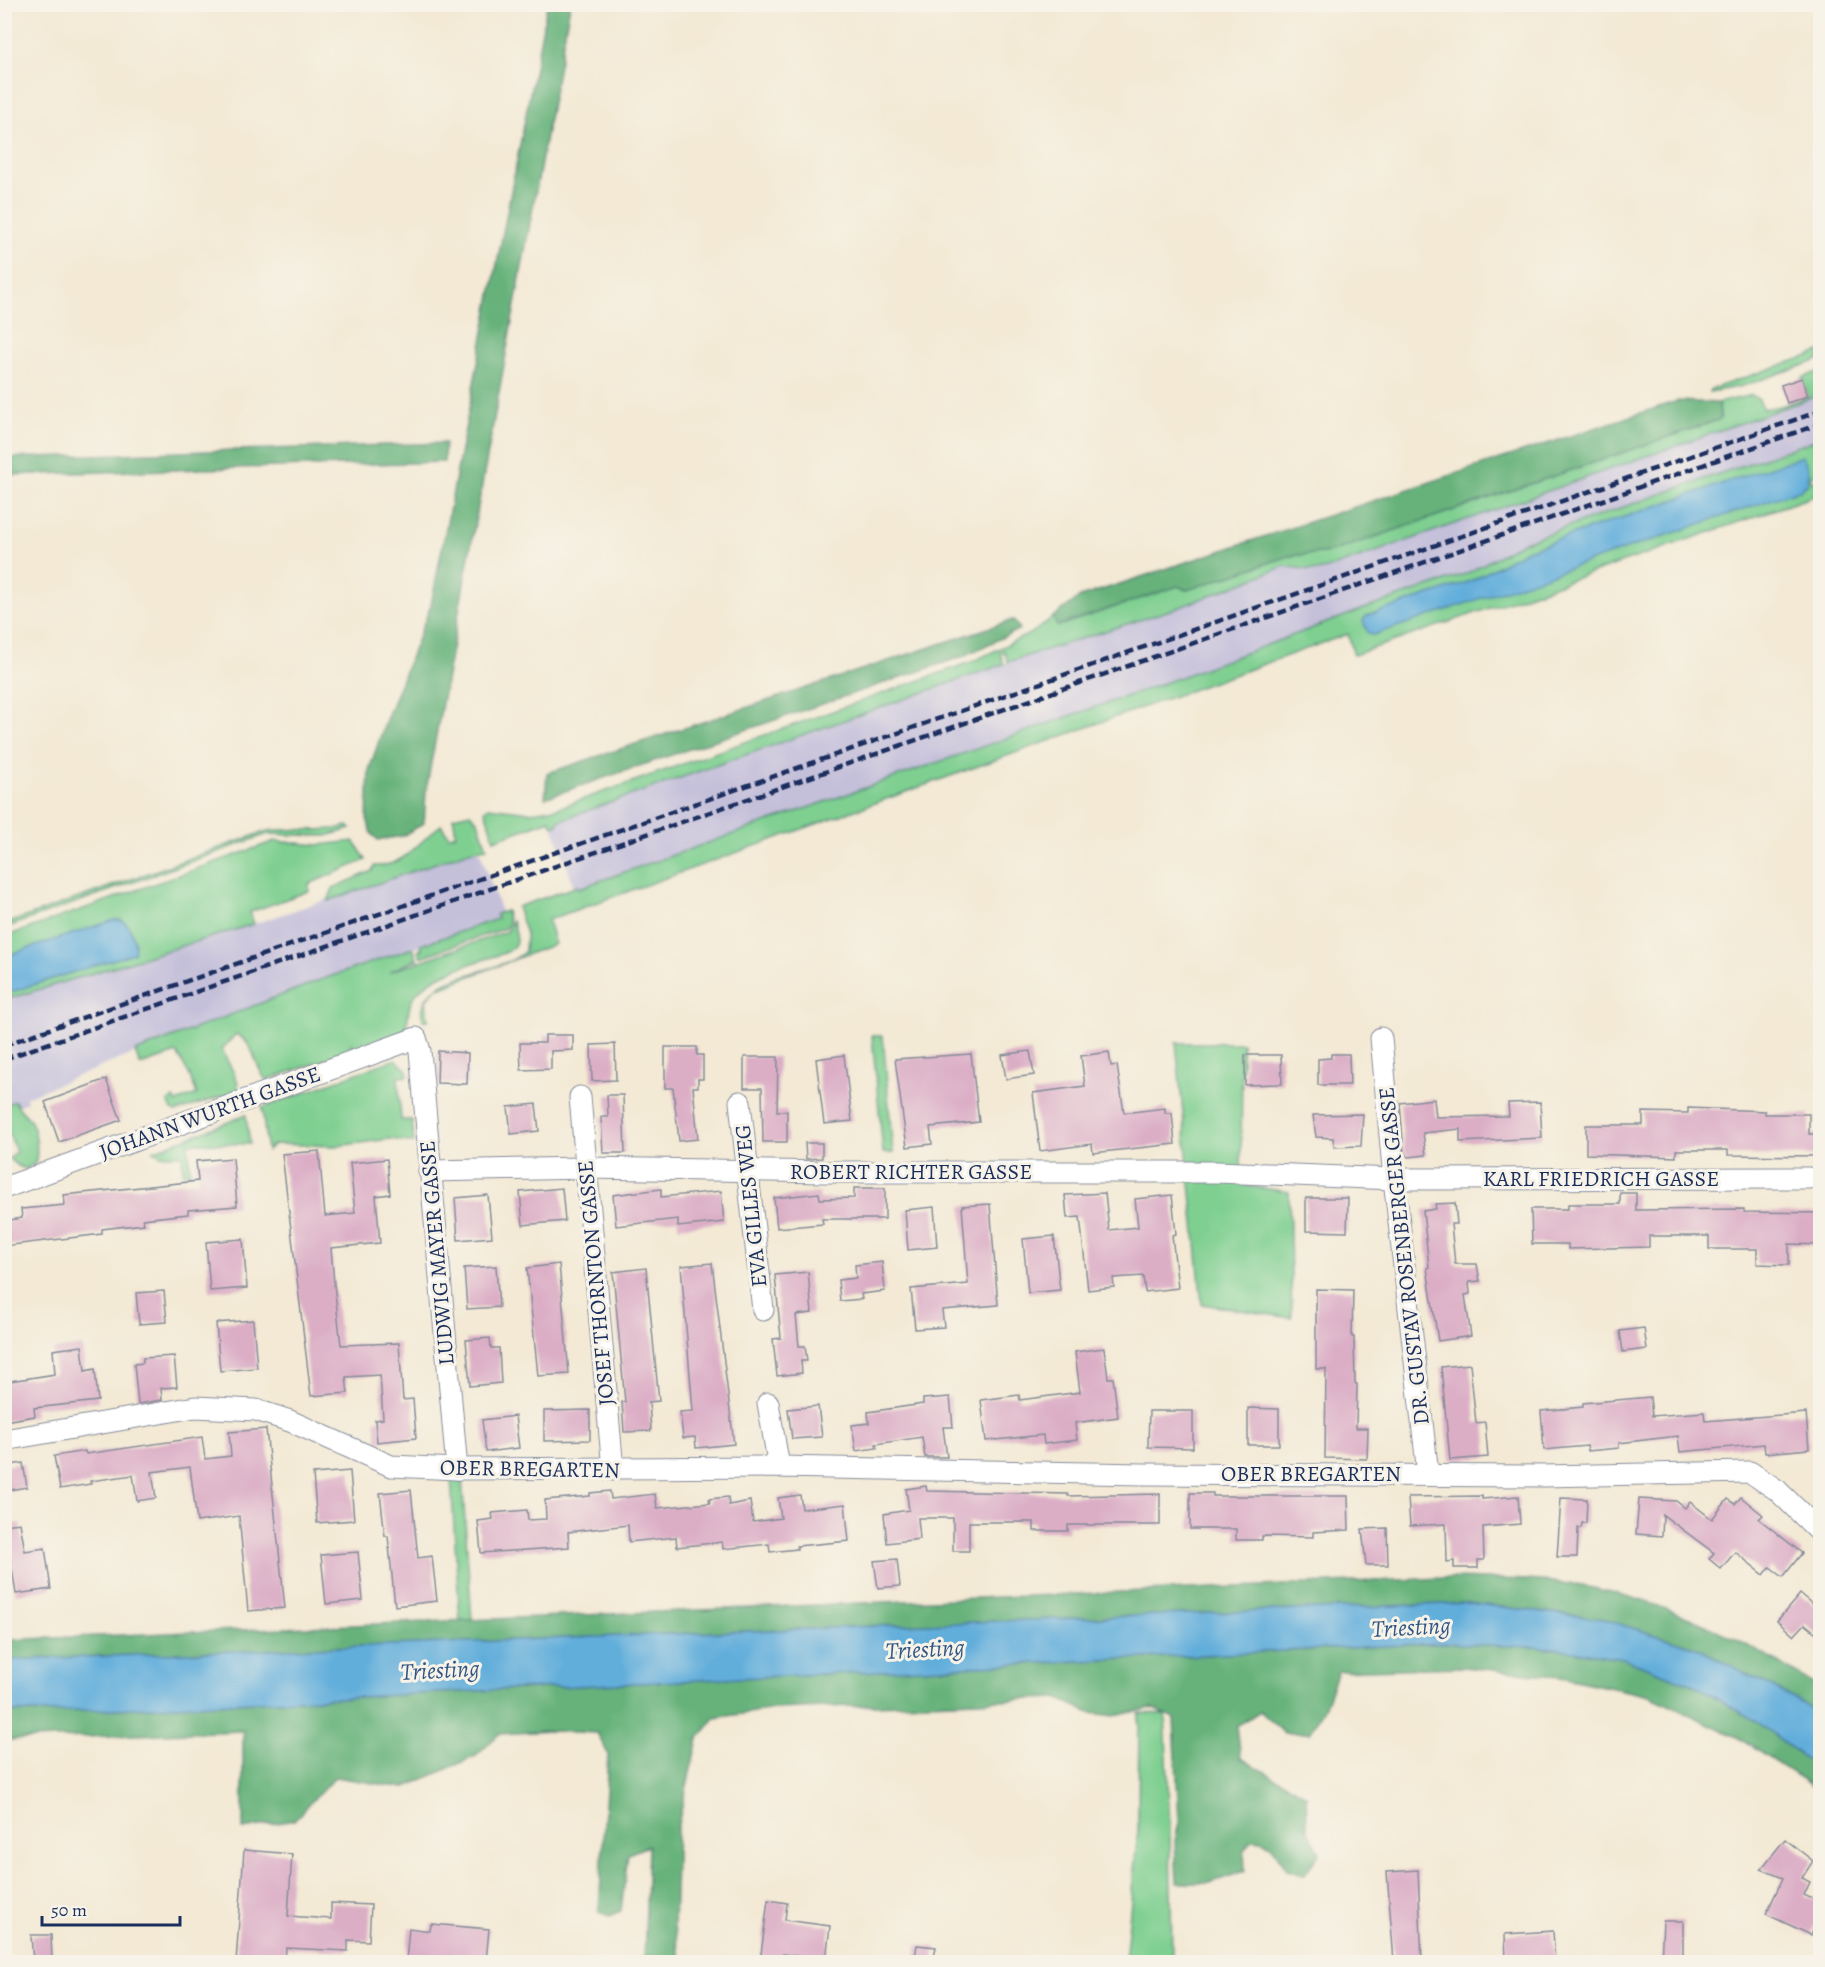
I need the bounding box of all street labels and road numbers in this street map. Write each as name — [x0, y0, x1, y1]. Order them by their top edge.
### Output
street label: JOHANN WURTH GASSE — [95, 1059, 325, 1167]
street label: DR. GUSTAV ROSENBERGER GASSE — [1371, 1086, 1437, 1426]
street label: EVA GILLES WEG — [728, 1123, 774, 1289]
street label: LUDWIG MAYER GASSE — [412, 1139, 462, 1367]
street label: ROBERT RICHTER GASSE — [790, 1157, 1032, 1187]
street label: JOSEF THORNTON GASSE — [570, 1159, 622, 1407]
street label: KARL FRIEDRICH GASSE — [1483, 1164, 1719, 1194]
street label: OBER BREGARTEN — [440, 1452, 620, 1486]
street label: OBER BREGARTEN — [1221, 1459, 1401, 1489]

